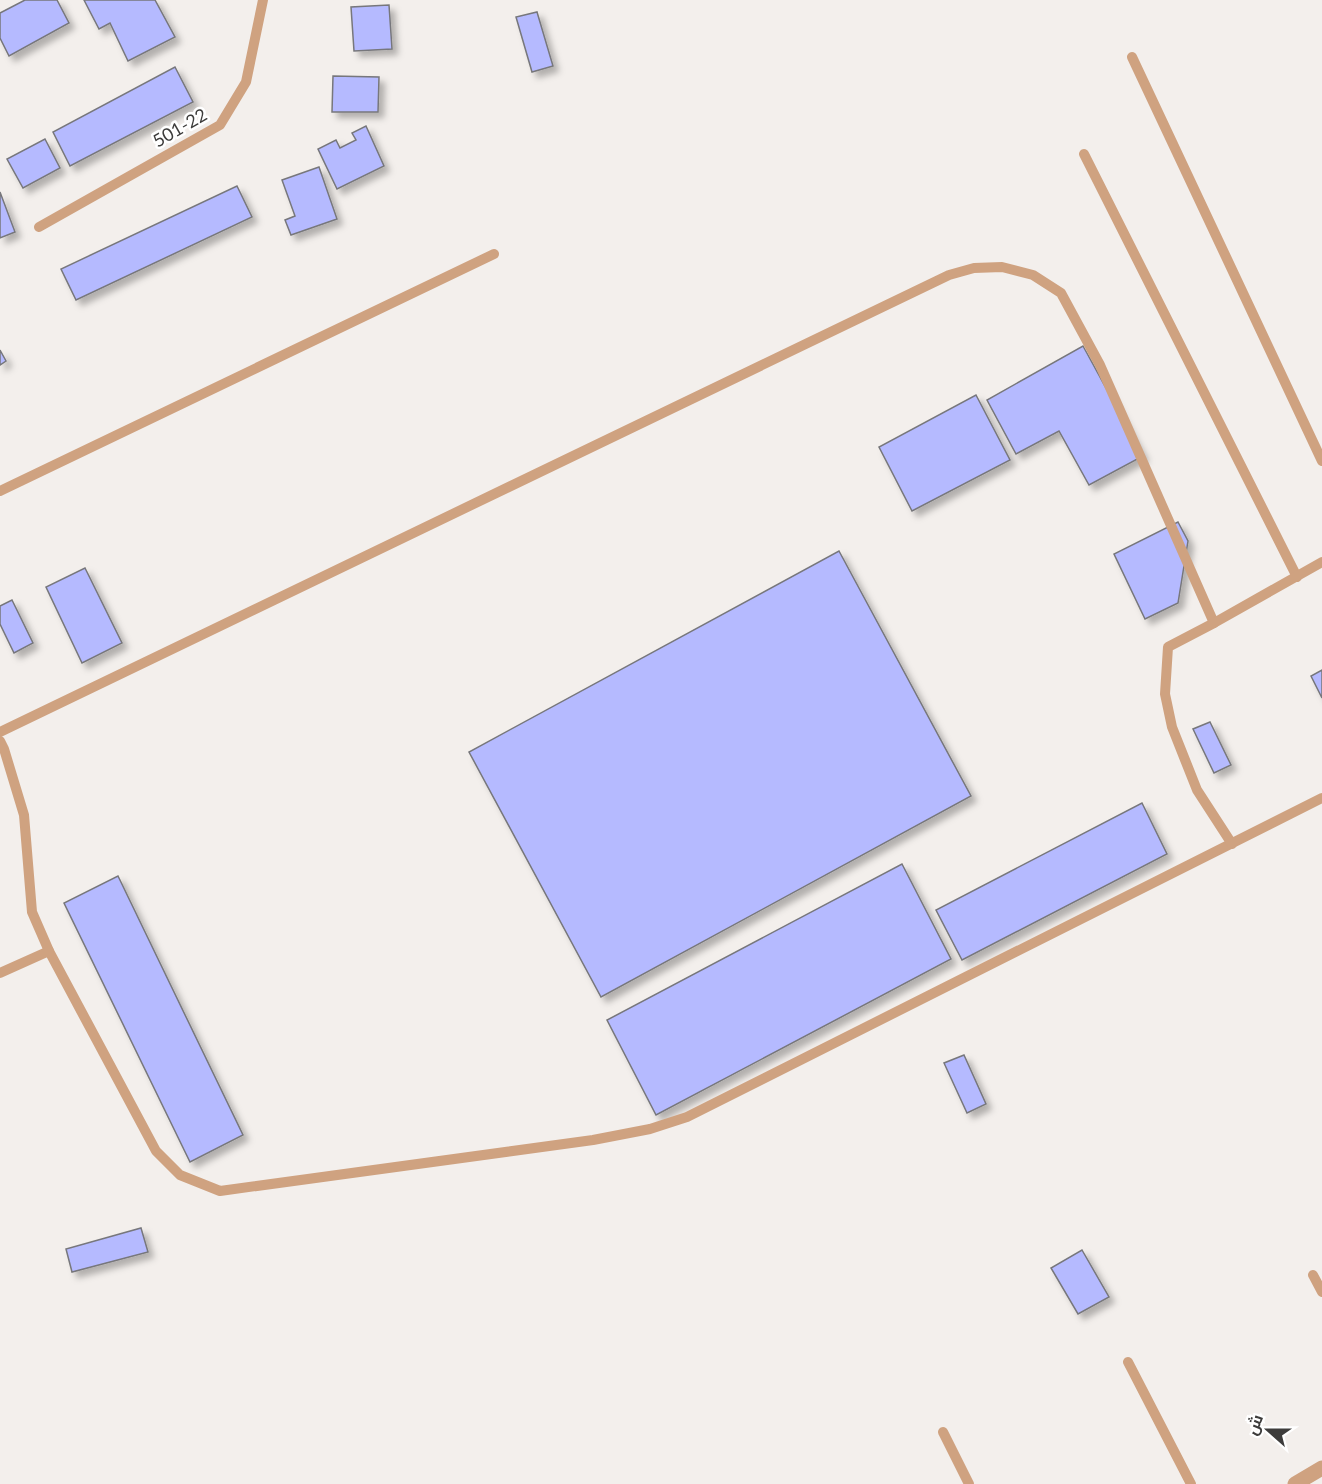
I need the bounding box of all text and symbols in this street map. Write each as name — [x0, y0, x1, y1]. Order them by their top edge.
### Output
street label: 501-22 — [148, 103, 211, 151]
north arrow — [1238, 1400, 1298, 1460]
text: ش — [1241, 1411, 1267, 1438]

